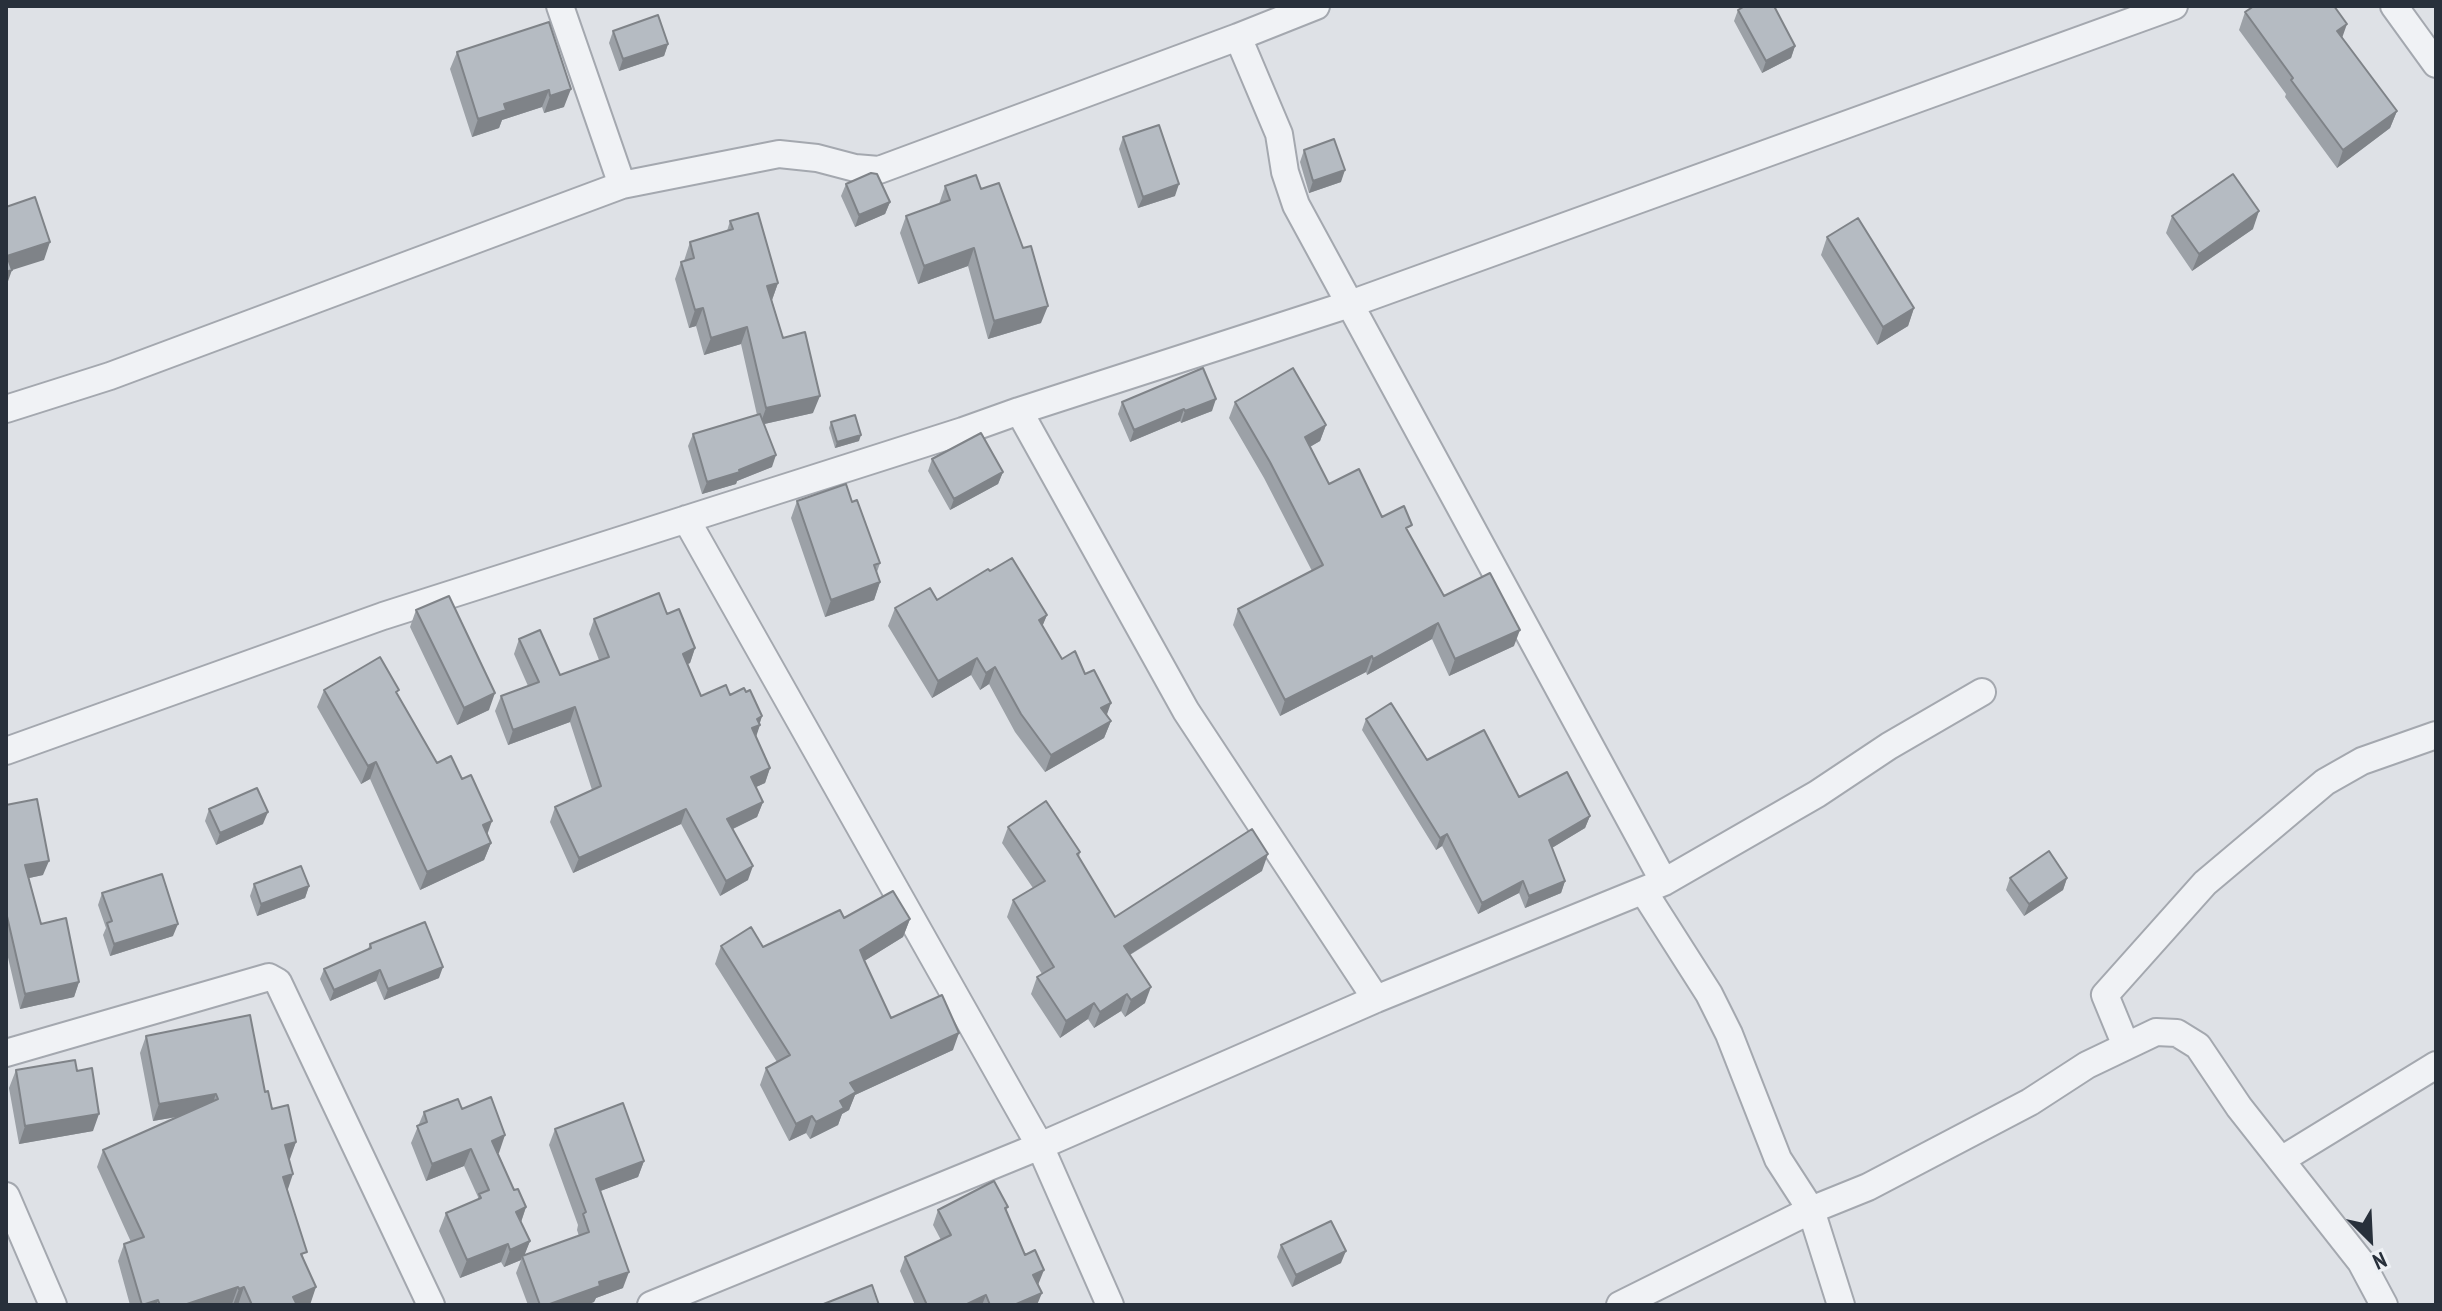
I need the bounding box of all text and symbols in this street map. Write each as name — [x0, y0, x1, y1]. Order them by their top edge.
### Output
north arrow — [2330, 1199, 2410, 1279]
text: N — [2369, 1246, 2391, 1276]

